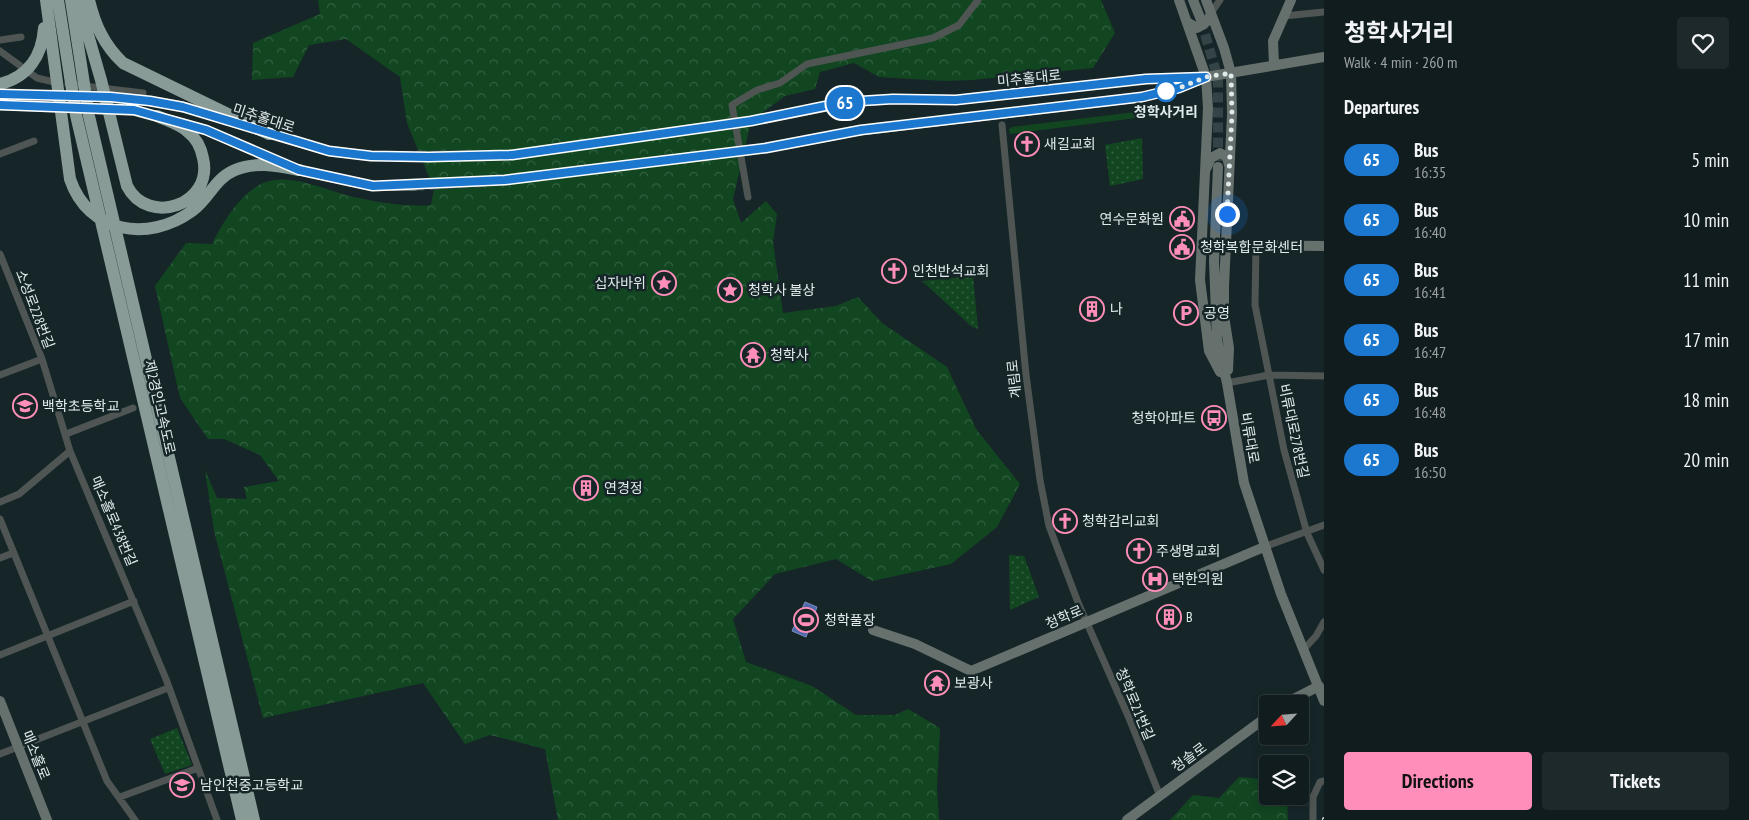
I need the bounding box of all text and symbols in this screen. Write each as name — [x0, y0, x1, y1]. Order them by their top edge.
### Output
text: 청학사거리 — [1344, 17, 1454, 48]
button: heart — [1677, 17, 1729, 69]
text: Walk · 4 min · 260 m — [1344, 52, 1457, 72]
street label: 미추홀대로 — [996, 66, 1062, 90]
marker: 청학사거리 — [1155, 80, 1177, 102]
line badge: 65 — [822, 87, 868, 119]
text: 65 — [836, 91, 854, 114]
text: Departures — [1344, 95, 1419, 119]
street label: 미추홀대로 — [231, 99, 298, 137]
place label: 청학사거리 — [1134, 103, 1198, 121]
church icon: 새길교회 — [1014, 131, 1040, 157]
place label: 새길교회 — [1044, 135, 1096, 153]
text: Bus — [1414, 138, 1438, 162]
text: 65 — [1363, 148, 1380, 171]
text: 5 min — [1692, 148, 1729, 172]
text: 16:35 — [1414, 162, 1446, 182]
text: Bus — [1414, 198, 1438, 222]
your location — [1215, 202, 1240, 227]
public building icon: 연수문화원 — [1169, 206, 1195, 232]
text: 65 — [1363, 208, 1380, 231]
text: 10 min — [1683, 208, 1729, 232]
place label: 연수문화원 — [1100, 210, 1164, 228]
text: 16:40 — [1414, 222, 1446, 242]
public building icon: 청학복합문화센터 — [1169, 234, 1195, 260]
place label: 청학복합문화센터 — [1200, 238, 1303, 256]
church icon: 인천반석교회 — [881, 258, 907, 284]
text: Bus — [1414, 258, 1438, 282]
place label: 인천반석교회 — [912, 262, 989, 280]
street label: 소성로228번길 — [12, 267, 58, 351]
text: 65 — [1363, 268, 1380, 291]
text: 11 min — [1683, 268, 1729, 292]
place icon: 십자바위 — [651, 270, 677, 296]
place label: 십자바위 — [594, 274, 646, 292]
place icon: 청학사 불상 — [717, 277, 743, 303]
place label: 청학사 불상 — [748, 281, 815, 299]
text: 16:41 — [1414, 282, 1446, 302]
building icon: 나 — [1079, 296, 1105, 322]
place label: 나 — [1110, 300, 1123, 318]
parking icon: 공영 — [1173, 300, 1199, 326]
place label: 공영 — [1204, 304, 1230, 322]
text: Bus — [1414, 318, 1438, 342]
text: 65 — [1363, 328, 1380, 351]
text: 17 min — [1684, 328, 1729, 352]
temple icon: 청학사 — [740, 342, 766, 368]
text: 16:47 — [1414, 342, 1446, 362]
place label: 청학사 — [770, 346, 809, 364]
street label: 제2경인고속도로 — [140, 358, 180, 456]
street label: 계림로 — [1003, 359, 1025, 399]
text: Bus — [1414, 378, 1438, 402]
street label: 비류대로278번길 — [1275, 382, 1313, 480]
text: 65 — [1363, 388, 1380, 411]
text: 18 min — [1683, 388, 1729, 412]
school or university icon: 백학초등학교 — [12, 393, 38, 419]
place label: 백학초등학교 — [42, 397, 119, 415]
text: 16:48 — [1414, 402, 1446, 422]
bus stop icon: 청학아파트 — [1201, 405, 1227, 431]
place label: 청학아파트 — [1132, 409, 1196, 427]
street label: 비류대로 — [1237, 411, 1263, 465]
text: Bus — [1414, 438, 1438, 462]
text: 65 — [1363, 448, 1380, 471]
text: 20 min — [1683, 448, 1729, 472]
text: 16:50 — [1414, 462, 1446, 482]
street label: 매소홀로438번길 — [87, 473, 141, 569]
building icon: 연경정 — [573, 475, 599, 501]
place label: 연경정 — [604, 479, 643, 497]
church icon: 청학감리교회 — [1052, 508, 1078, 534]
place label: 청학감리교회 — [1082, 512, 1159, 530]
church icon: 주생명교회 — [1126, 538, 1152, 564]
place label: 주생명교회 — [1156, 542, 1220, 560]
hospital icon: 택한의원 — [1142, 566, 1168, 592]
place label: 택한의원 — [1172, 570, 1224, 588]
street label: 청학로 — [1043, 601, 1085, 633]
building icon: B — [1156, 604, 1182, 630]
sports icon: 청학풀장 — [793, 607, 819, 633]
place label: B — [1186, 608, 1193, 626]
place label: 청학풀장 — [824, 611, 876, 629]
street label: 청학로21번길 — [1112, 665, 1158, 743]
temple icon: 보광사 — [924, 670, 950, 696]
place label: 보광사 — [954, 674, 993, 692]
north arrow — [1259, 695, 1309, 745]
map controls — [1259, 695, 1309, 805]
street label: 매소홀로 — [18, 728, 54, 782]
street label: 청솔로 — [1168, 738, 1210, 776]
button: Directions — [1344, 752, 1532, 810]
button: Tickets — [1542, 752, 1729, 810]
button: layers — [1259, 755, 1309, 805]
school or university icon: 남인천중고등학교 — [169, 772, 195, 798]
place label: 남인천중고등학교 — [200, 776, 303, 794]

